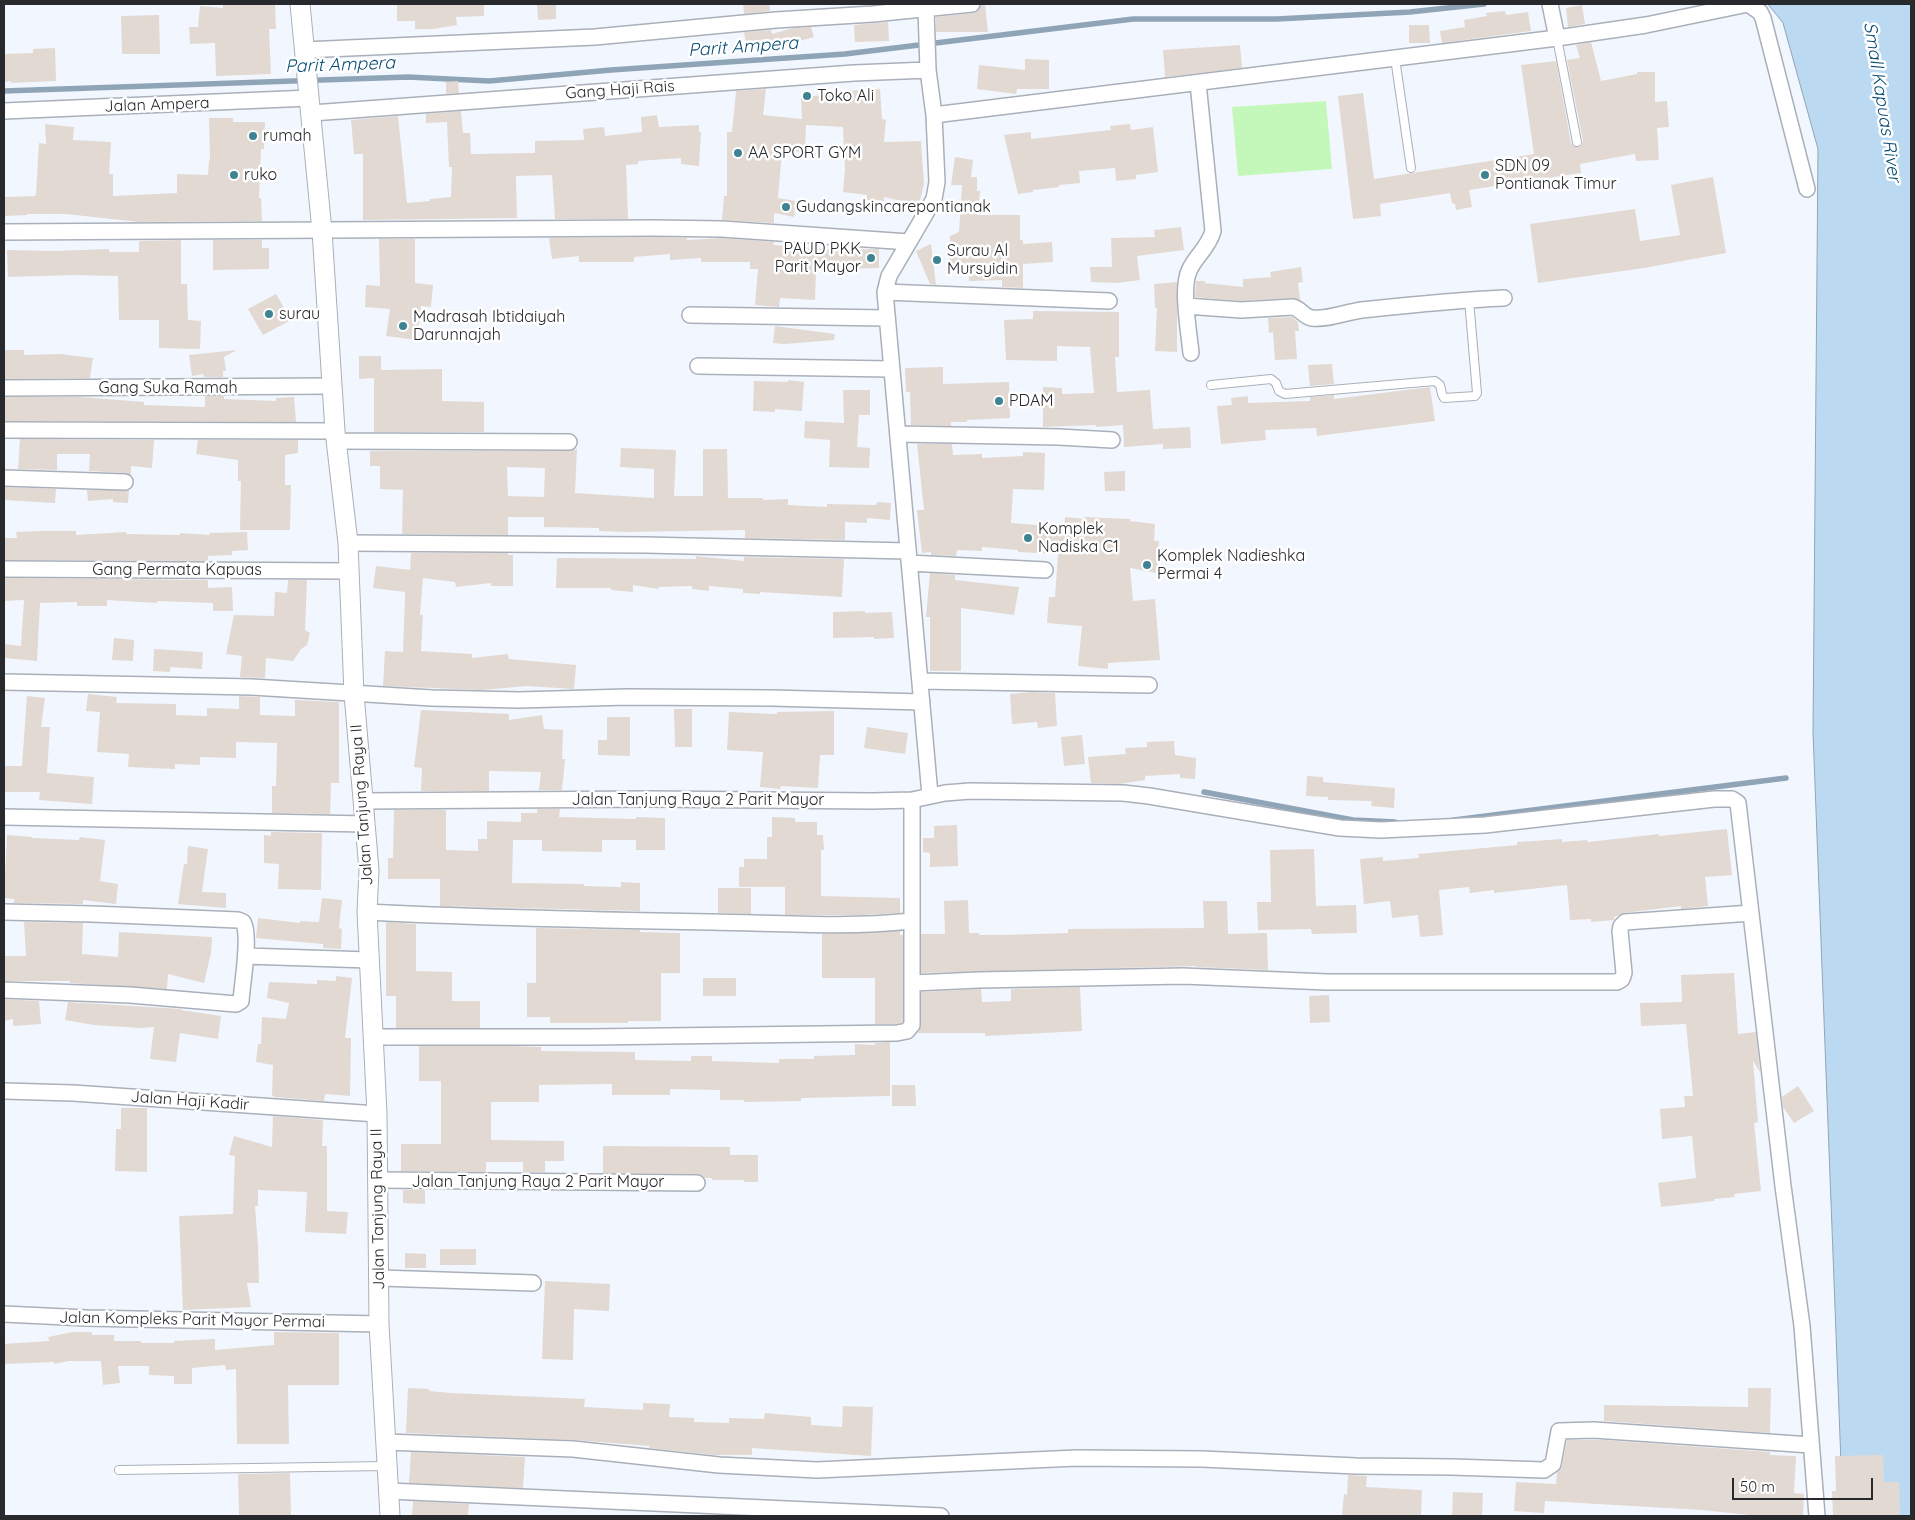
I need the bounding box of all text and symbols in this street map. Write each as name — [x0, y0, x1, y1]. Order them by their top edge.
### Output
water label: Small Kapuas River — [1859, 21, 1905, 183]
water label: Parit Ampera — [687, 32, 799, 62]
water label: Parit Ampera — [285, 52, 395, 78]
street label: Gang Haji Rais — [565, 77, 675, 103]
place label: Toko Ali — [817, 86, 874, 106]
marker: Toko Ali — [801, 90, 813, 102]
street label: Jalan Ampera — [104, 94, 210, 116]
place label: rumah — [263, 126, 312, 146]
marker: rumah — [247, 130, 259, 142]
place label: AA SPORT GYM — [748, 143, 861, 163]
marker: AA SPORT GYM — [732, 147, 744, 159]
place label: SDN 09 Pontianak Timur — [1495, 156, 1617, 194]
place label: ruko — [244, 165, 277, 185]
marker: ruko — [228, 169, 240, 181]
marker: SDN 09 Pontianak Timur — [1479, 169, 1491, 181]
place label: Gudangskincarepontianak — [796, 197, 991, 217]
marker: Gudangskincarepontianak — [780, 201, 792, 213]
place label: PAUD PKK Parit Mayor — [775, 239, 861, 277]
place label: Surau Al Mursyidin — [947, 241, 1018, 279]
marker: PAUD PKK Parit Mayor — [865, 252, 877, 264]
marker: Surau Al Mursyidin — [931, 254, 943, 266]
place label: surau — [279, 304, 320, 324]
place label: Madrasah Ibtidaiyah Darunnajah — [413, 307, 565, 345]
marker: surau — [263, 308, 275, 320]
marker: Madrasah Ibtidaiyah Darunnajah — [397, 320, 409, 332]
street label: Gang Suka Ramah — [98, 378, 238, 398]
place label: PDAM — [1009, 391, 1054, 411]
marker: PDAM — [993, 395, 1005, 407]
place label: Komplek Nadiska C1 — [1038, 519, 1119, 557]
marker: Komplek Nadiska C1 — [1022, 532, 1034, 544]
place label: Komplek Nadieshka Permai 4 — [1157, 546, 1305, 584]
marker: Komplek Nadieshka Permai 4 — [1141, 559, 1153, 571]
street label: Gang Permata Kapuas — [92, 560, 262, 580]
street label: Jalan Tanjung Raya II — [347, 724, 377, 886]
street label: Jalan Tanjung Raya 2 Parit Mayor — [571, 790, 825, 810]
street label: Jalan Haji Kadir — [130, 1087, 250, 1115]
street label: Jalan Tanjung Raya II — [367, 1128, 389, 1290]
street label: Jalan Tanjung Raya 2 Parit Mayor — [411, 1172, 665, 1192]
street label: Jalan Kompleks Parit Mayor Permai — [59, 1308, 325, 1332]
scale bar — [1735, 1468, 1876, 1500]
text: 50 m — [1740, 1477, 1775, 1496]

